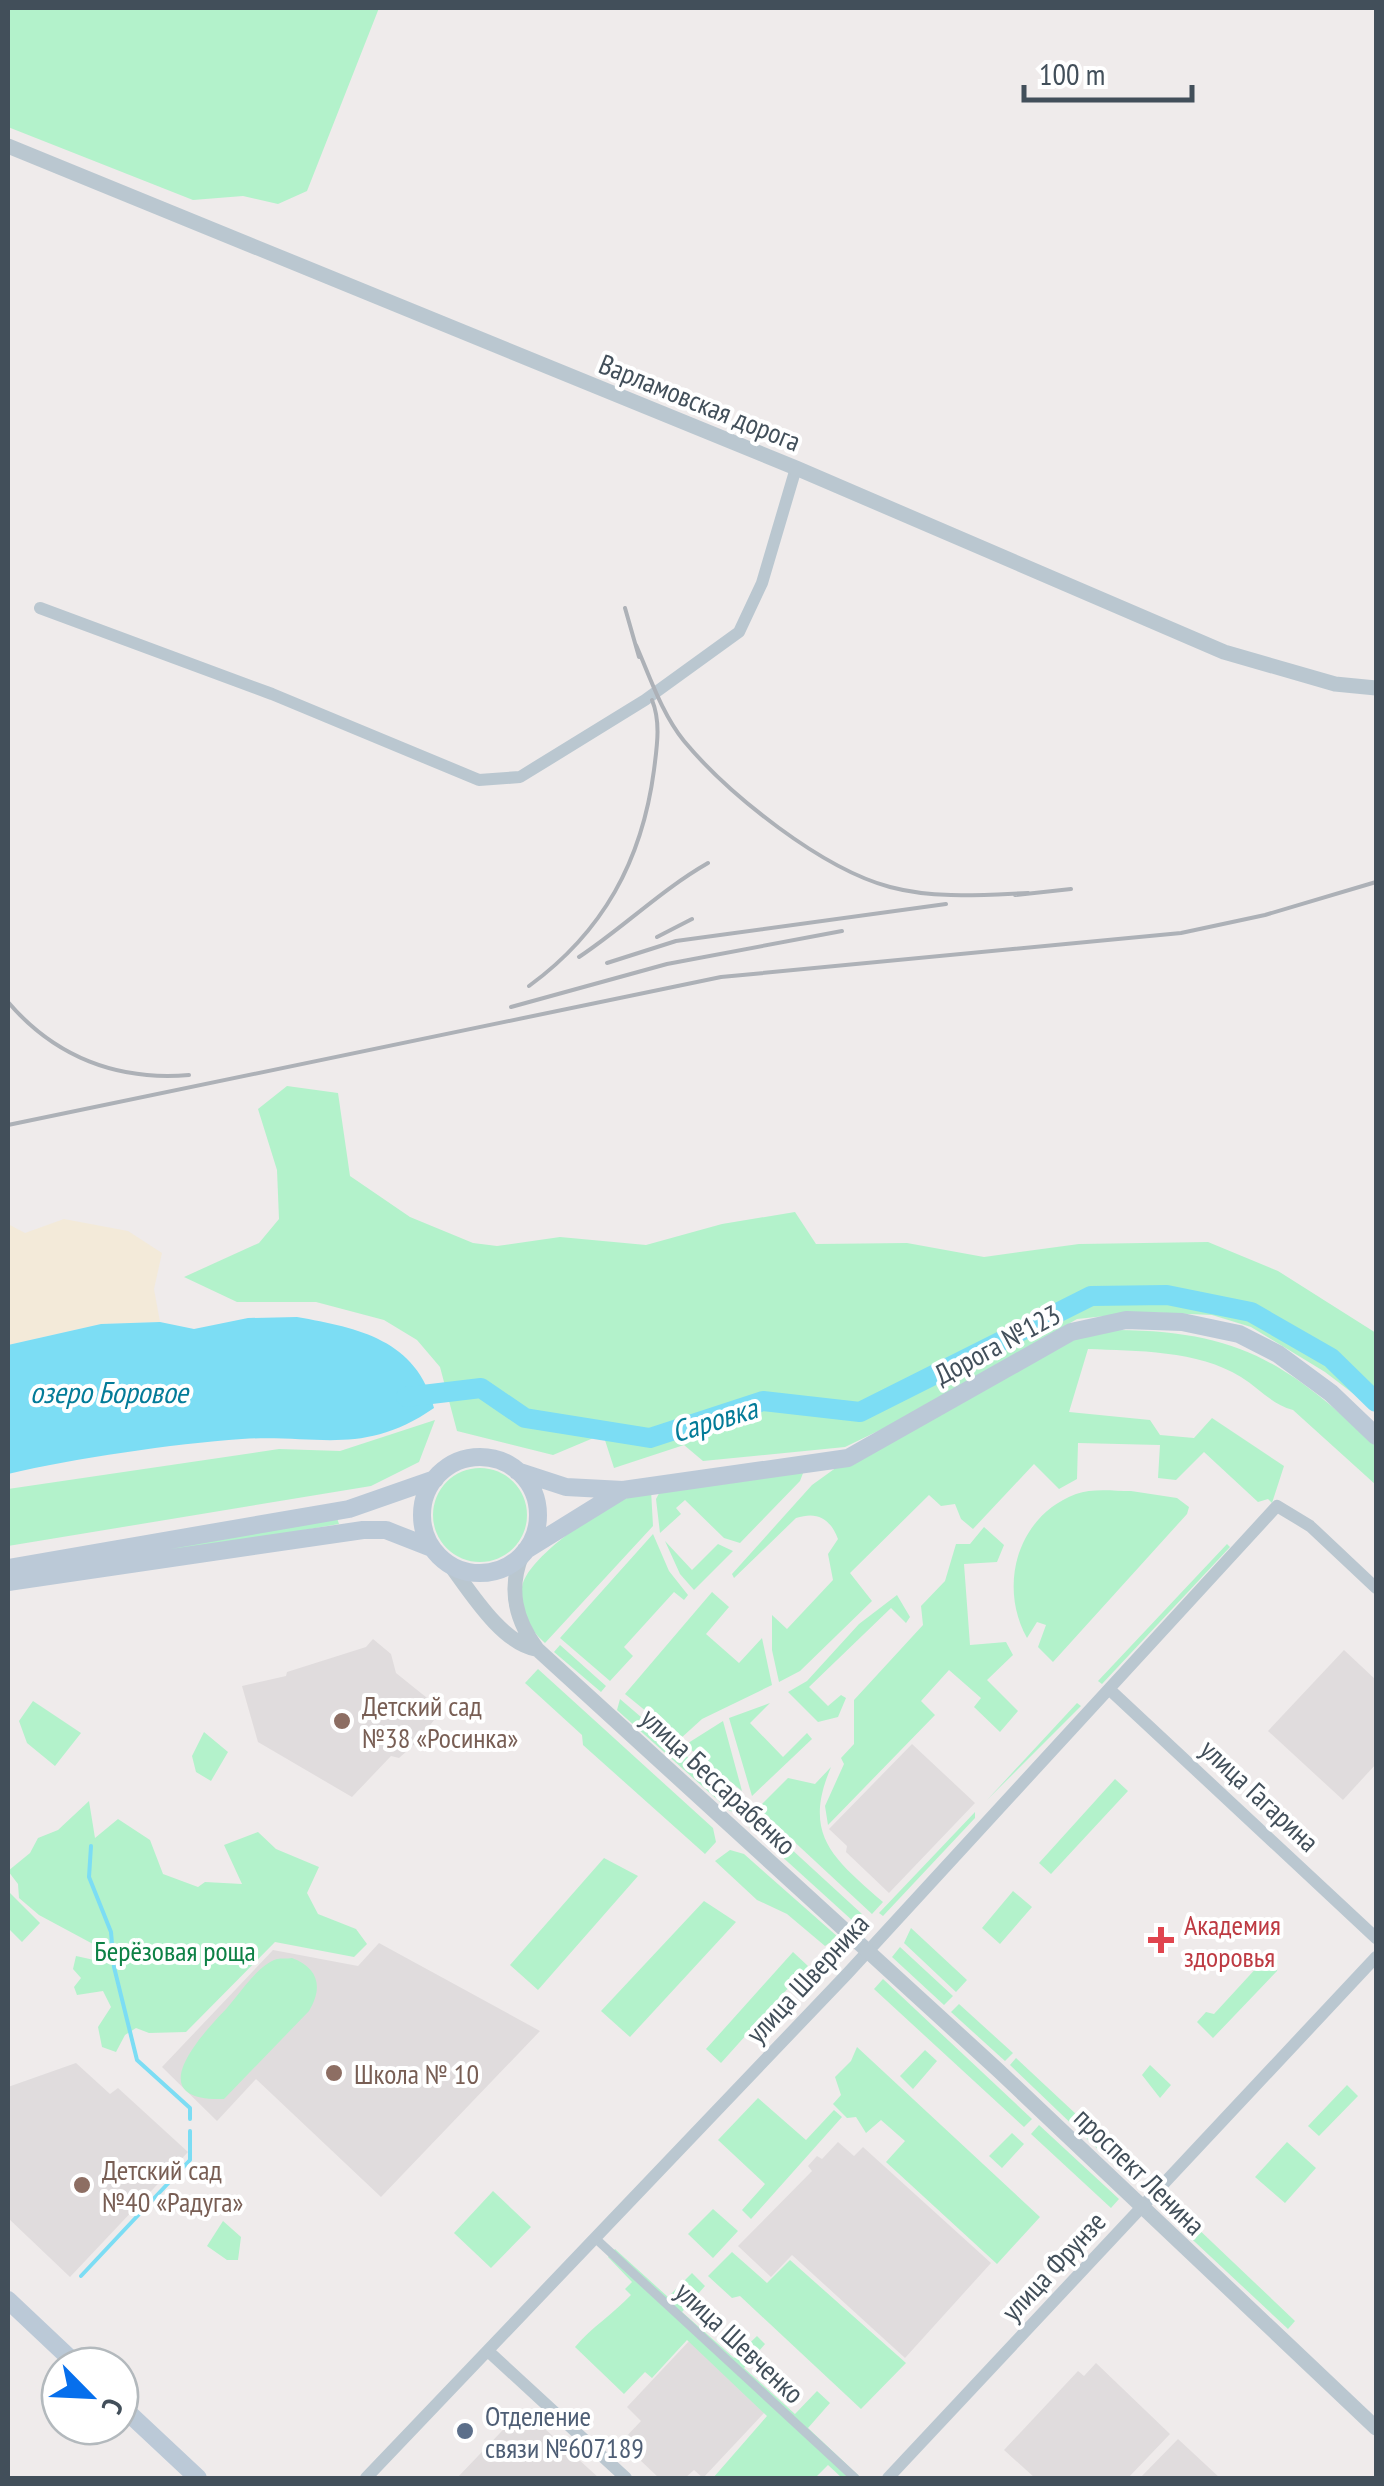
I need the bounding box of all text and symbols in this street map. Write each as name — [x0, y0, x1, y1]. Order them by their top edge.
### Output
scale bar — [1024, 40, 1192, 102]
text: 100 m — [1039, 54, 1105, 93]
street label: Варламовская дорога — [594, 345, 806, 459]
street label: Дорога №123 — [928, 1295, 1066, 1393]
water label: озеро Боровое — [30, 1372, 190, 1411]
water label: Саровка — [666, 1387, 763, 1450]
place label: Детский сад №38 «Росинка» — [362, 1687, 518, 1756]
street label: улица Бессарабенко — [633, 1699, 805, 1863]
marker: Детский сад №38 «Росинка» — [331, 1710, 353, 1732]
street label: улица Гагарина — [1193, 1731, 1327, 1859]
street label: улица Шверника — [737, 1905, 877, 2051]
place label: Академия здоровья — [1184, 1906, 1281, 1975]
marker: Академия здоровья — [1148, 1927, 1174, 1953]
park label: Берёзовая роща — [94, 1932, 256, 1969]
place label: Школа № 10 — [354, 2055, 479, 2092]
marker: Школа № 10 — [323, 2062, 345, 2084]
street label: проспект Ленина — [1067, 2099, 1213, 2243]
place label: Детский сад №40 «Радуга» — [102, 2151, 243, 2220]
marker: Детский сад №40 «Радуга» — [71, 2174, 93, 2196]
street label: улица Фрунзе — [993, 2203, 1113, 2329]
street label: улица Шевченко — [668, 2273, 812, 2411]
north arrow — [40, 2346, 140, 2446]
text: С — [94, 2393, 133, 2420]
place label: Отделение связи №607189 — [485, 2397, 644, 2466]
marker: Отделение связи №607189 — [454, 2420, 476, 2442]

